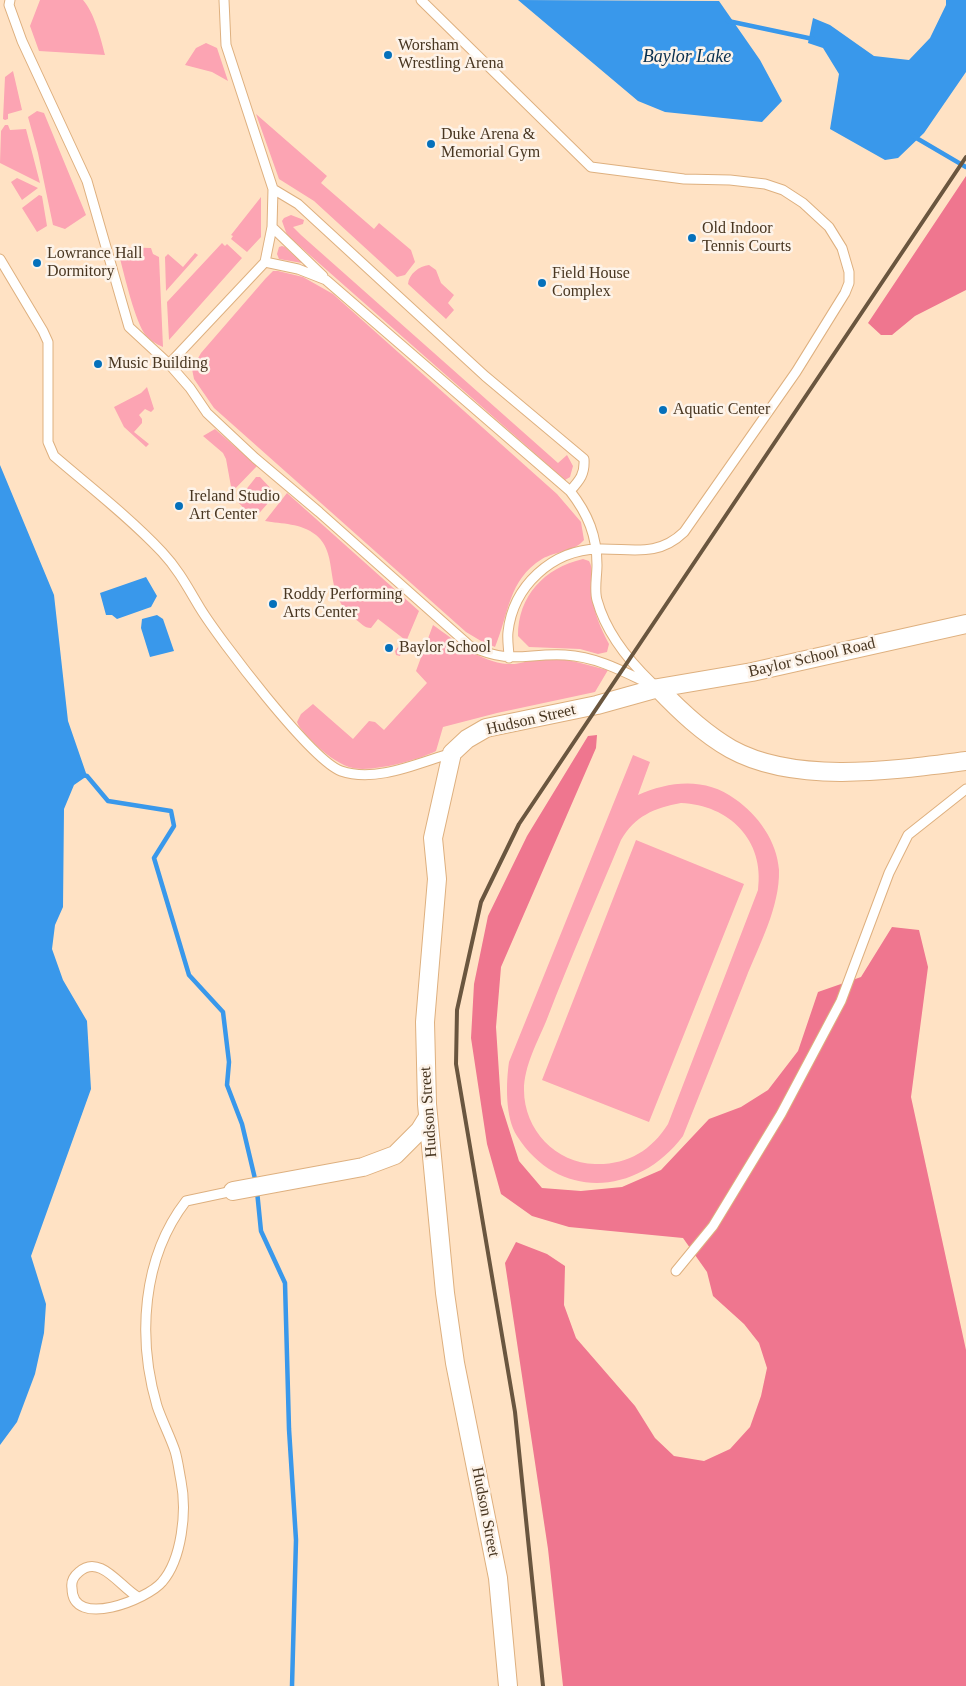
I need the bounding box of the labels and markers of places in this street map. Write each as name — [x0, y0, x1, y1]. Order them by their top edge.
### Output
place label: Worsham Wrestling Arena — [398, 36, 504, 74]
marker: Worsham Wrestling Arena — [382, 49, 394, 61]
place label: Duke Arena & Memorial Gym — [441, 125, 540, 163]
marker: Duke Arena & Memorial Gym — [425, 138, 437, 150]
place label: Old Indoor Tennis Courts — [702, 219, 791, 257]
marker: Old Indoor Tennis Courts — [686, 232, 698, 244]
place label: Lowrance Hall Dormitory — [47, 244, 143, 282]
marker: Lowrance Hall Dormitory — [31, 257, 43, 269]
place label: Field House Complex — [552, 264, 630, 302]
marker: Field House Complex — [536, 277, 548, 289]
place label: Music Building — [108, 354, 208, 374]
marker: Music Building — [92, 358, 104, 370]
place label: Aquatic Center — [673, 400, 770, 420]
marker: Aquatic Center — [657, 404, 669, 416]
place label: Ireland Studio Art Center — [189, 487, 280, 525]
marker: Ireland Studio Art Center — [173, 500, 185, 512]
place label: Roddy Performing Arts Center — [283, 585, 403, 623]
marker: Roddy Performing Arts Center — [267, 598, 279, 610]
place label: Baylor School — [399, 638, 491, 658]
marker: Baylor School — [383, 642, 395, 654]

